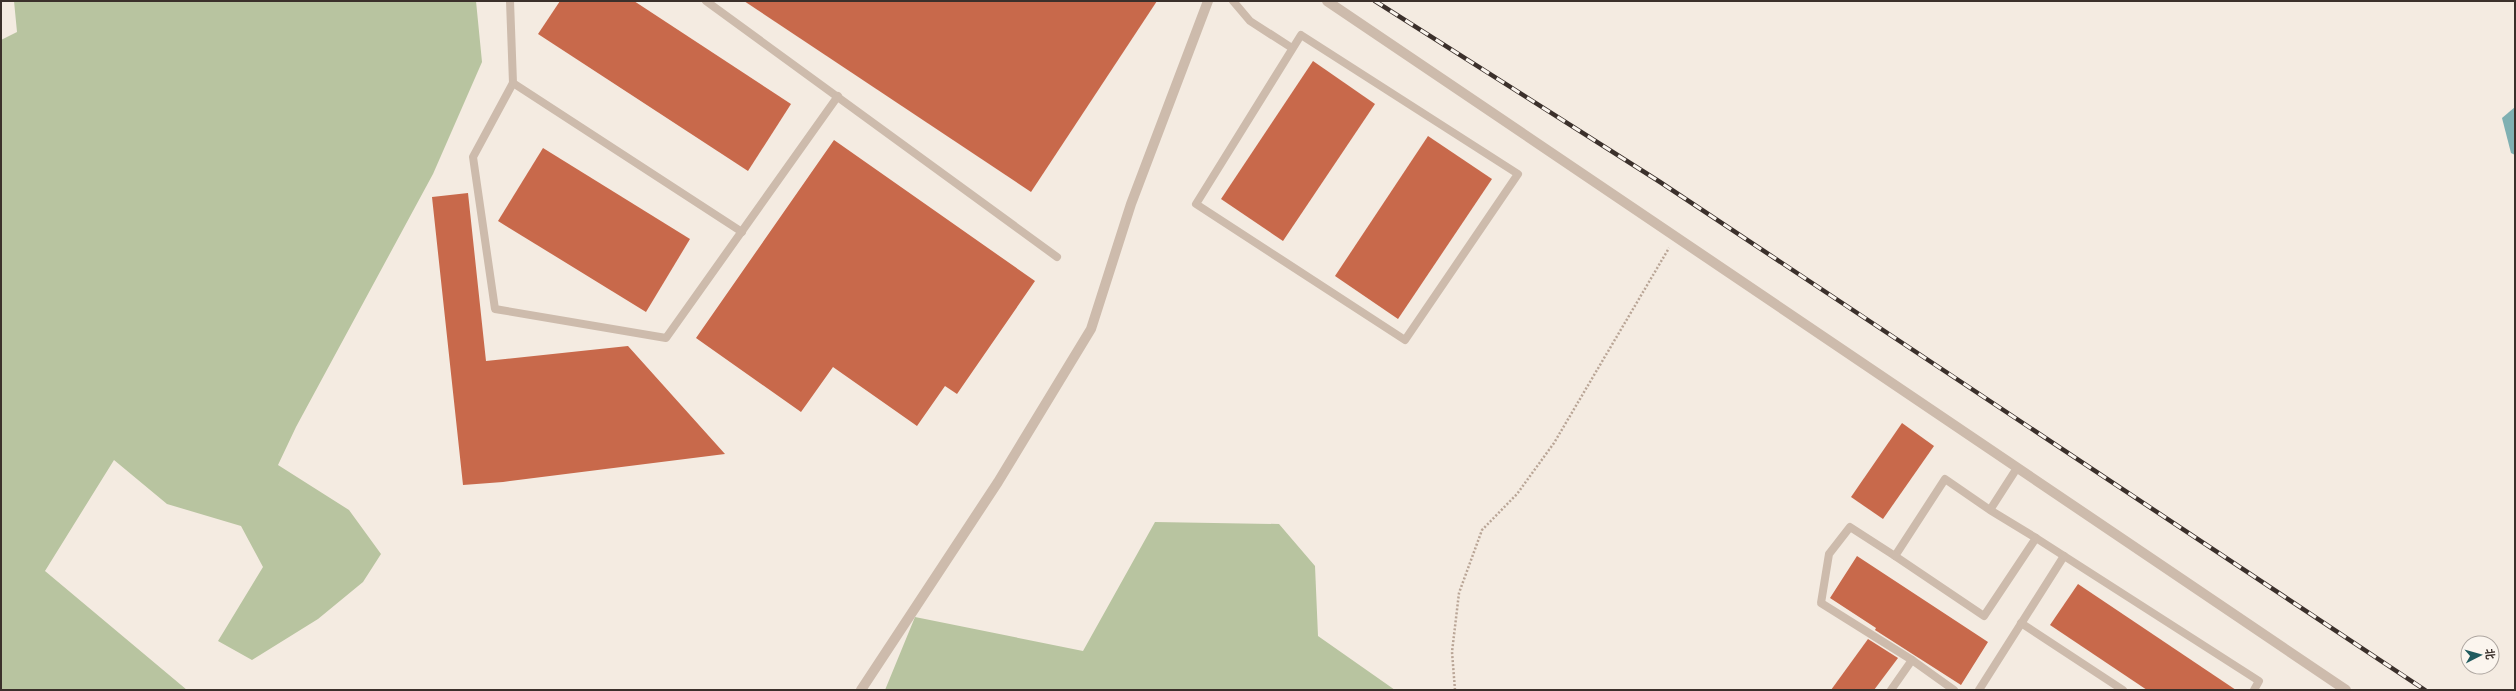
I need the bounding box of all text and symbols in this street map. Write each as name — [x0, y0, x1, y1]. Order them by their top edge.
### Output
north arrow — [2460, 635, 2500, 675]
text: 北 — [2482, 648, 2497, 660]

